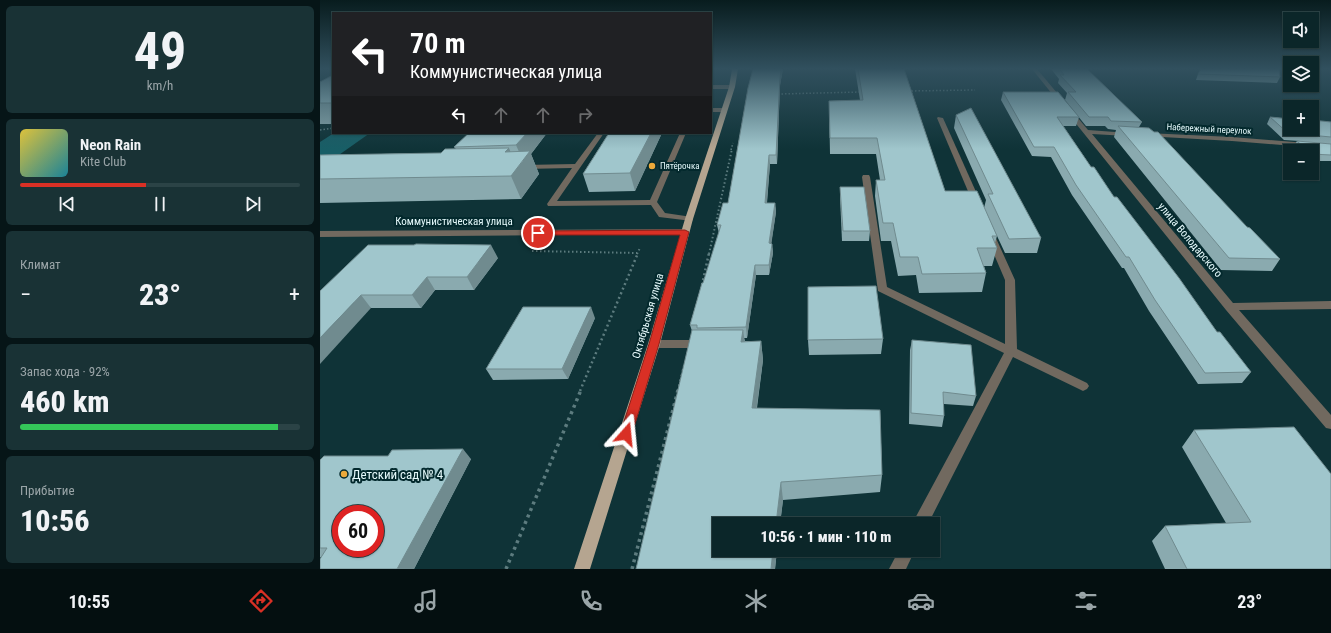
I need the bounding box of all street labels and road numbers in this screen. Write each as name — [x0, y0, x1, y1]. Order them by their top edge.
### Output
street label: Набережный переулок — [1166, 122, 1252, 136]
street label: улица Володарского — [1155, 200, 1225, 280]
street label: Коммунистическая улица — [395, 215, 513, 228]
street label: Октябрьская улица — [630, 272, 666, 360]

